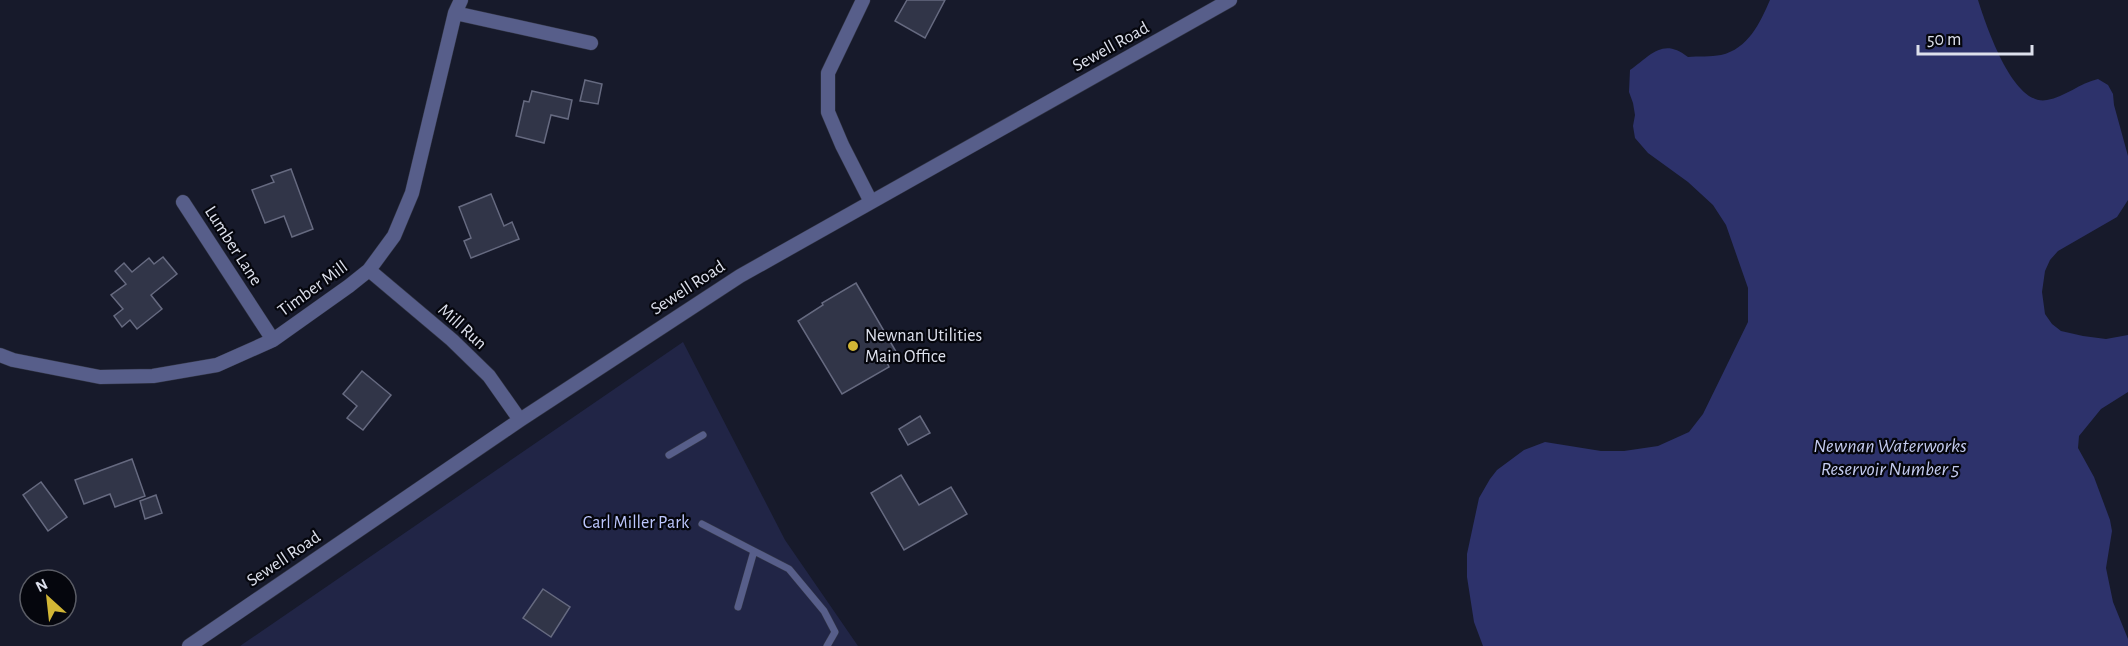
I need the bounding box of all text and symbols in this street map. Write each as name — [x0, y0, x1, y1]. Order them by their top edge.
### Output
scale bar — [1918, 18, 2032, 56]
street label: Sewell Road — [1070, 19, 1152, 75]
text: 50 m — [1927, 31, 1961, 49]
street label: Lumber Lane — [201, 203, 265, 289]
street label: Timber Mill — [275, 258, 351, 320]
street label: Sewell Road — [648, 258, 728, 318]
street label: Mill Run — [434, 301, 490, 353]
place label: Newnan Utilities Main Office — [865, 327, 982, 366]
marker: Newnan Utilities Main Office — [846, 339, 860, 353]
water label: Newnan Waterworks Reservoir Number 5 — [1813, 436, 1967, 479]
park label: Carl Miller Park — [583, 514, 690, 532]
street label: Sewell Road — [244, 528, 324, 590]
north arrow — [18, 568, 78, 628]
text: N — [33, 576, 50, 595]

